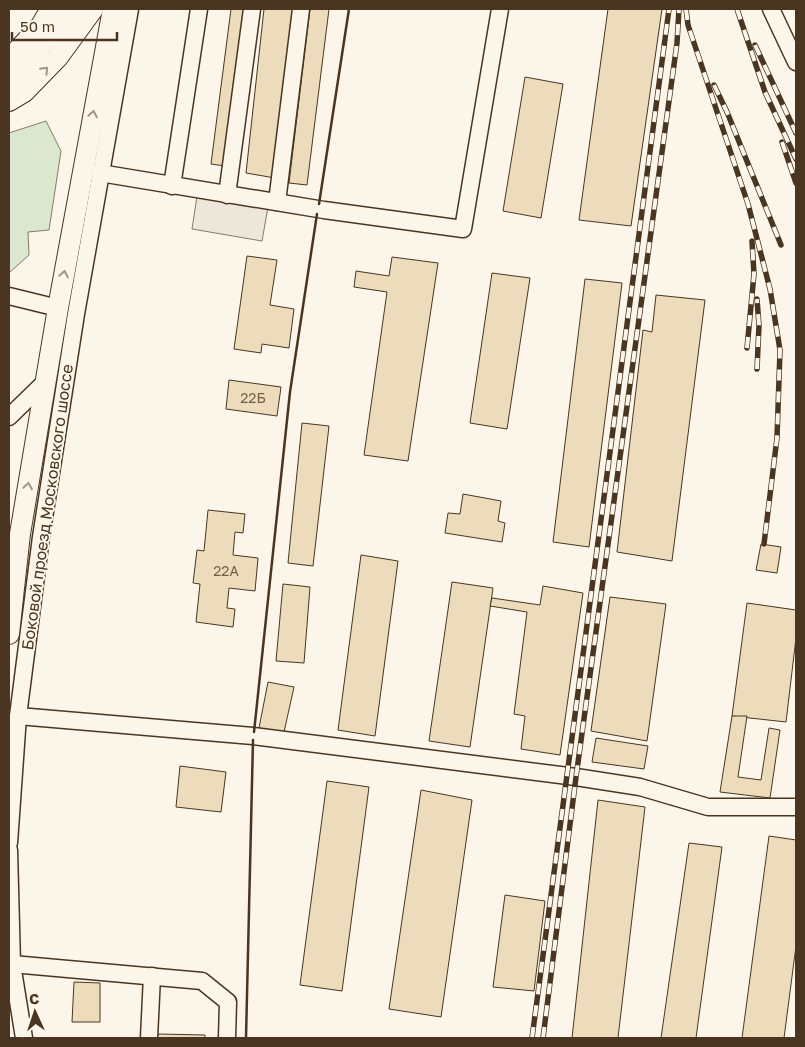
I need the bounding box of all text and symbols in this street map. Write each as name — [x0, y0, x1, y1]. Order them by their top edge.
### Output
scale bar — [12, 10, 118, 42]
text: 50 m — [20, 17, 55, 35]
one-way arrow — [39, 66, 48, 75]
one-way arrow — [87, 110, 98, 119]
one-way arrow — [58, 270, 69, 279]
street label: Боковой проезд Московского шоссе — [17, 363, 77, 651]
house number: 22Б — [240, 389, 266, 406]
one-way arrow — [23, 482, 33, 491]
house number: 22А — [213, 562, 239, 579]
north arrow — [10, 987, 60, 1037]
text: С — [29, 990, 40, 1007]

